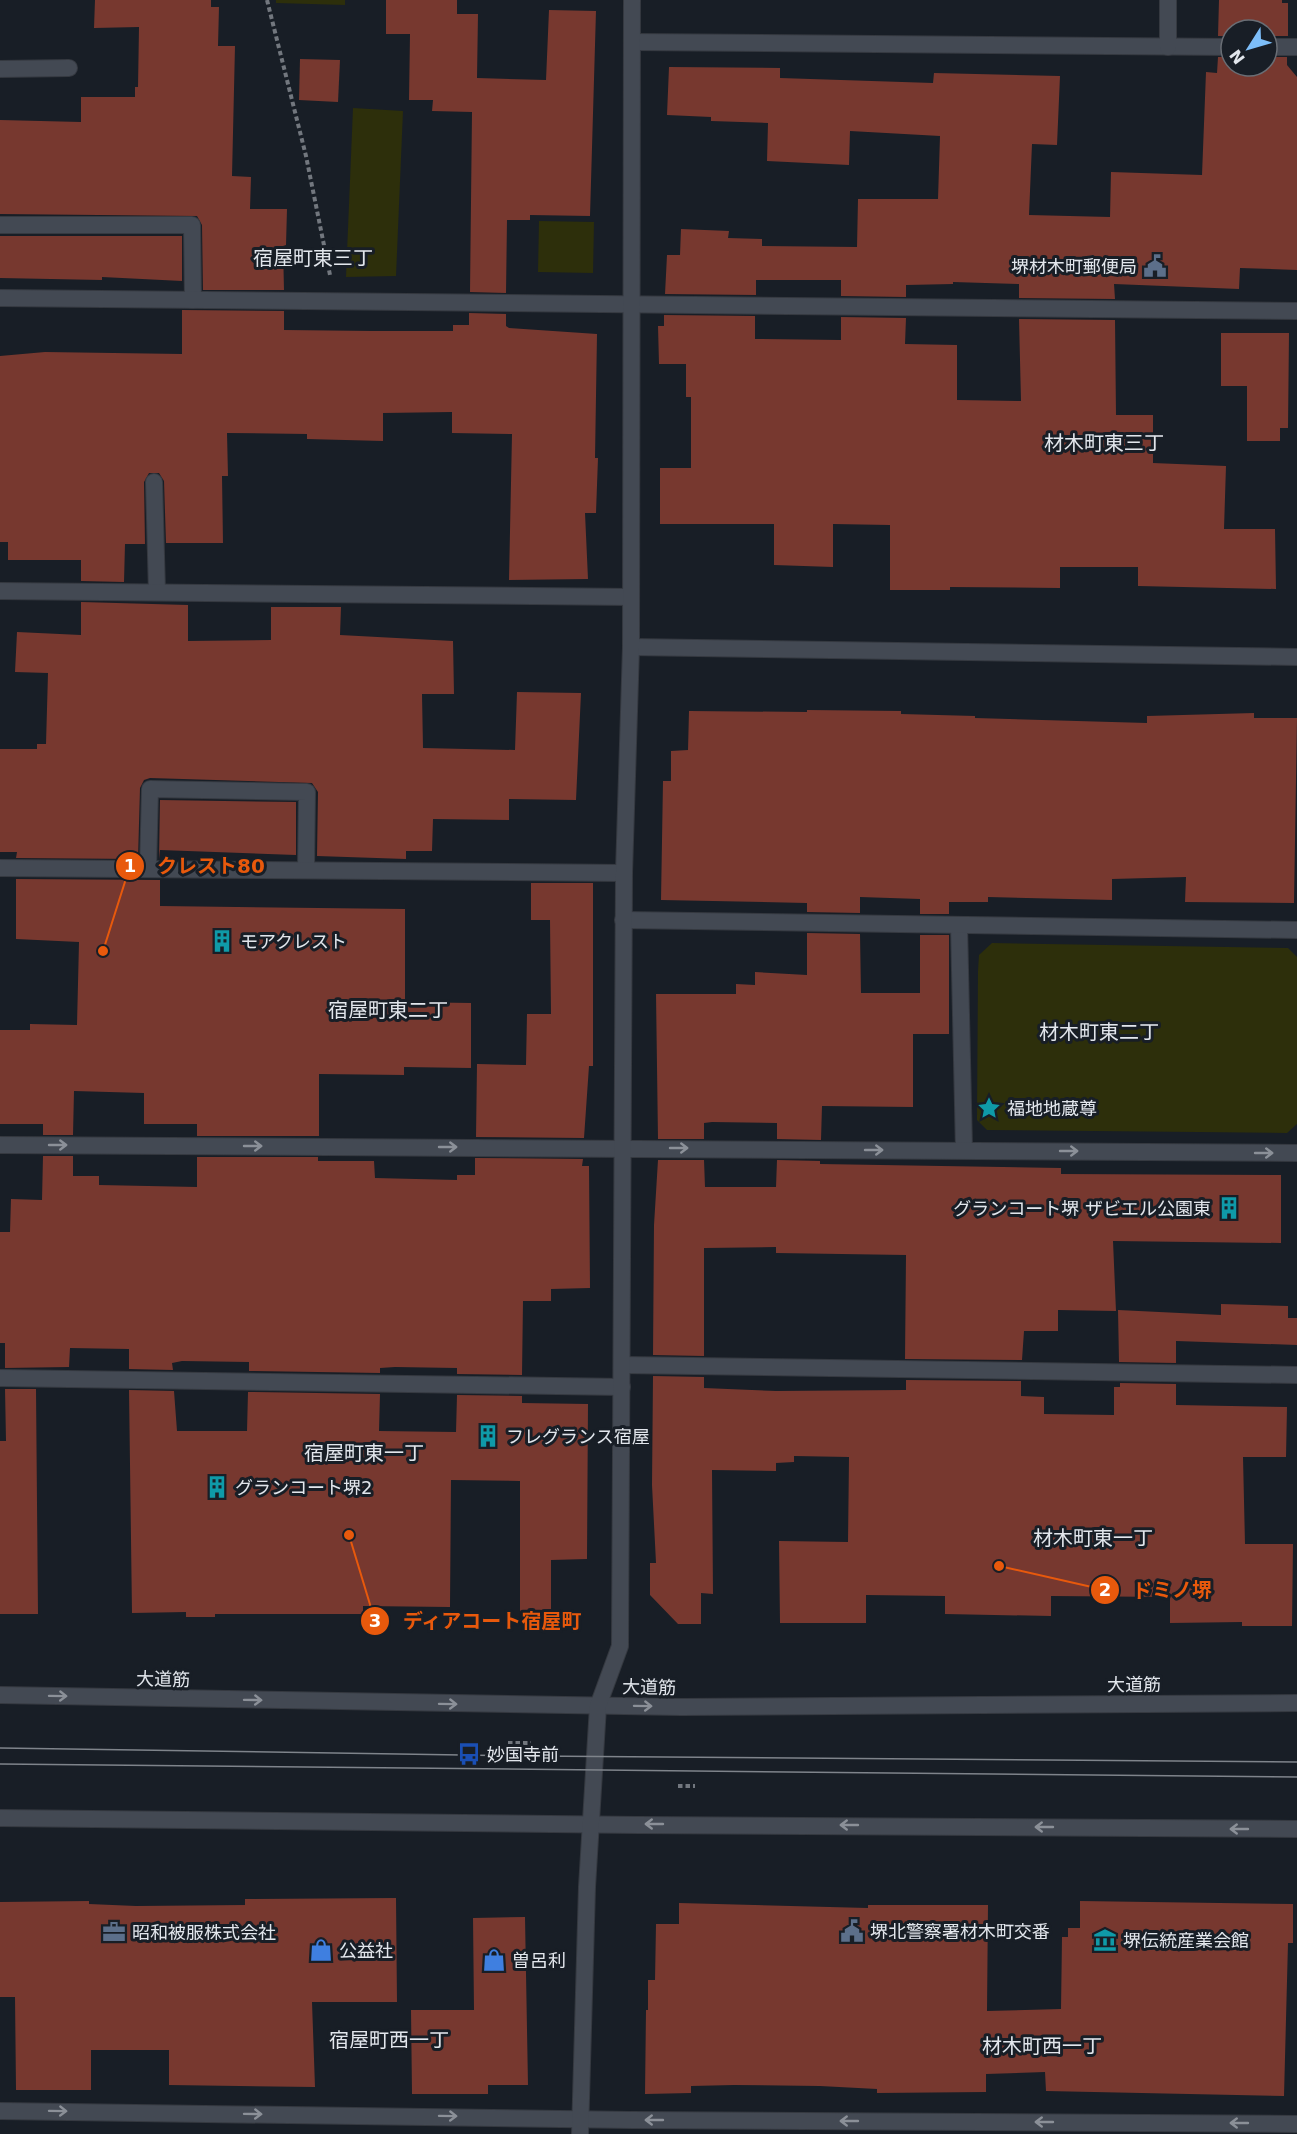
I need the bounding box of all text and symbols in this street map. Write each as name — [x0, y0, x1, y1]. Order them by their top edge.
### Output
north arrow — [1219, 18, 1279, 78]
text: N — [1226, 46, 1249, 68]
district label: 宿屋町東三丁 — [253, 246, 373, 270]
public building icon: 堺材木町郵便局 — [1142, 253, 1168, 279]
place label: 堺材木町郵便局 — [1011, 256, 1137, 277]
district label: 材木町東三丁 — [1044, 431, 1164, 455]
callout: クレスト80 — [115, 847, 277, 885]
text: クレスト80 — [157, 854, 265, 878]
text: 1 — [124, 855, 136, 876]
building icon: モアクレスト — [209, 928, 235, 954]
place label: モアクレスト — [240, 931, 347, 952]
district label: 宿屋町東二丁 — [328, 998, 448, 1022]
district label: 材木町東二丁 — [1039, 1020, 1159, 1044]
place icon: 福地地蔵尊 — [976, 1095, 1002, 1121]
place label: 福地地蔵尊 — [1007, 1098, 1097, 1119]
one-way arrow — [48, 1139, 68, 1151]
one-way arrow — [243, 1140, 263, 1152]
one-way arrow — [438, 1141, 458, 1153]
one-way arrow — [669, 1142, 689, 1154]
one-way arrow — [864, 1144, 884, 1156]
one-way arrow — [1059, 1145, 1079, 1157]
one-way arrow — [1254, 1147, 1274, 1159]
building icon: グランコート堺 ザビエル公園東 — [1216, 1195, 1242, 1221]
place label: グランコート堺 ザビエル公園東 — [953, 1198, 1211, 1219]
building icon: フレグランス宿屋 — [475, 1423, 501, 1449]
place label: フレグランス宿屋 — [506, 1426, 650, 1447]
district label: 宿屋町東一丁 — [304, 1441, 424, 1465]
building icon: グランコート堺2 — [204, 1474, 230, 1500]
place label: グランコート堺2 — [235, 1477, 372, 1498]
district label: 材木町東一丁 — [1033, 1526, 1153, 1550]
callout: ドミノ堺 — [1090, 1571, 1224, 1609]
text: ドミノ堺 — [1132, 1578, 1212, 1602]
text: 2 — [1099, 1579, 1111, 1600]
callout: ディアコート宿屋町 — [360, 1602, 594, 1640]
text: ディアコート宿屋町 — [403, 1609, 581, 1633]
text: 3 — [369, 1610, 381, 1631]
street label: 大道筋 — [136, 1668, 190, 1690]
street label: 大道筋 — [1107, 1674, 1161, 1695]
street label: 大道筋 — [622, 1676, 676, 1698]
one-way arrow — [48, 1690, 68, 1702]
one-way arrow — [243, 1694, 263, 1706]
one-way arrow — [438, 1698, 458, 1710]
one-way arrow — [633, 1701, 653, 1712]
bus stop icon: 妙国寺前 — [456, 1741, 482, 1767]
place label: 妙国寺前 — [487, 1744, 559, 1765]
one-way arrow — [644, 1818, 664, 1830]
one-way arrow — [839, 1819, 859, 1831]
one-way arrow — [1034, 1821, 1054, 1833]
one-way arrow — [1229, 1823, 1249, 1834]
public building icon: 堺北警察署材木町交番 — [839, 1918, 865, 1944]
office icon: 昭和被服株式会社 — [101, 1919, 127, 1945]
place label: 堺北警察署材木町交番 — [870, 1921, 1050, 1942]
place label: 昭和被服株式会社 — [132, 1922, 276, 1943]
museum icon: 堺伝統産業会館 — [1092, 1927, 1118, 1953]
place label: 堺伝統産業会館 — [1123, 1930, 1249, 1951]
shop icon: 公益社 — [308, 1937, 334, 1963]
place label: 公益社 — [339, 1940, 393, 1961]
shop icon: 曽呂利 — [481, 1947, 507, 1973]
place label: 曽呂利 — [512, 1950, 566, 1971]
district label: 宿屋町西一丁 — [329, 2028, 449, 2052]
district label: 材木町西一丁 — [982, 2034, 1102, 2058]
one-way arrow — [48, 2106, 68, 2117]
one-way arrow — [243, 2108, 263, 2120]
one-way arrow — [438, 2111, 458, 2122]
one-way arrow — [644, 2114, 664, 2126]
one-way arrow — [839, 2115, 859, 2127]
one-way arrow — [1034, 2116, 1054, 2128]
one-way arrow — [1229, 2117, 1249, 2129]

